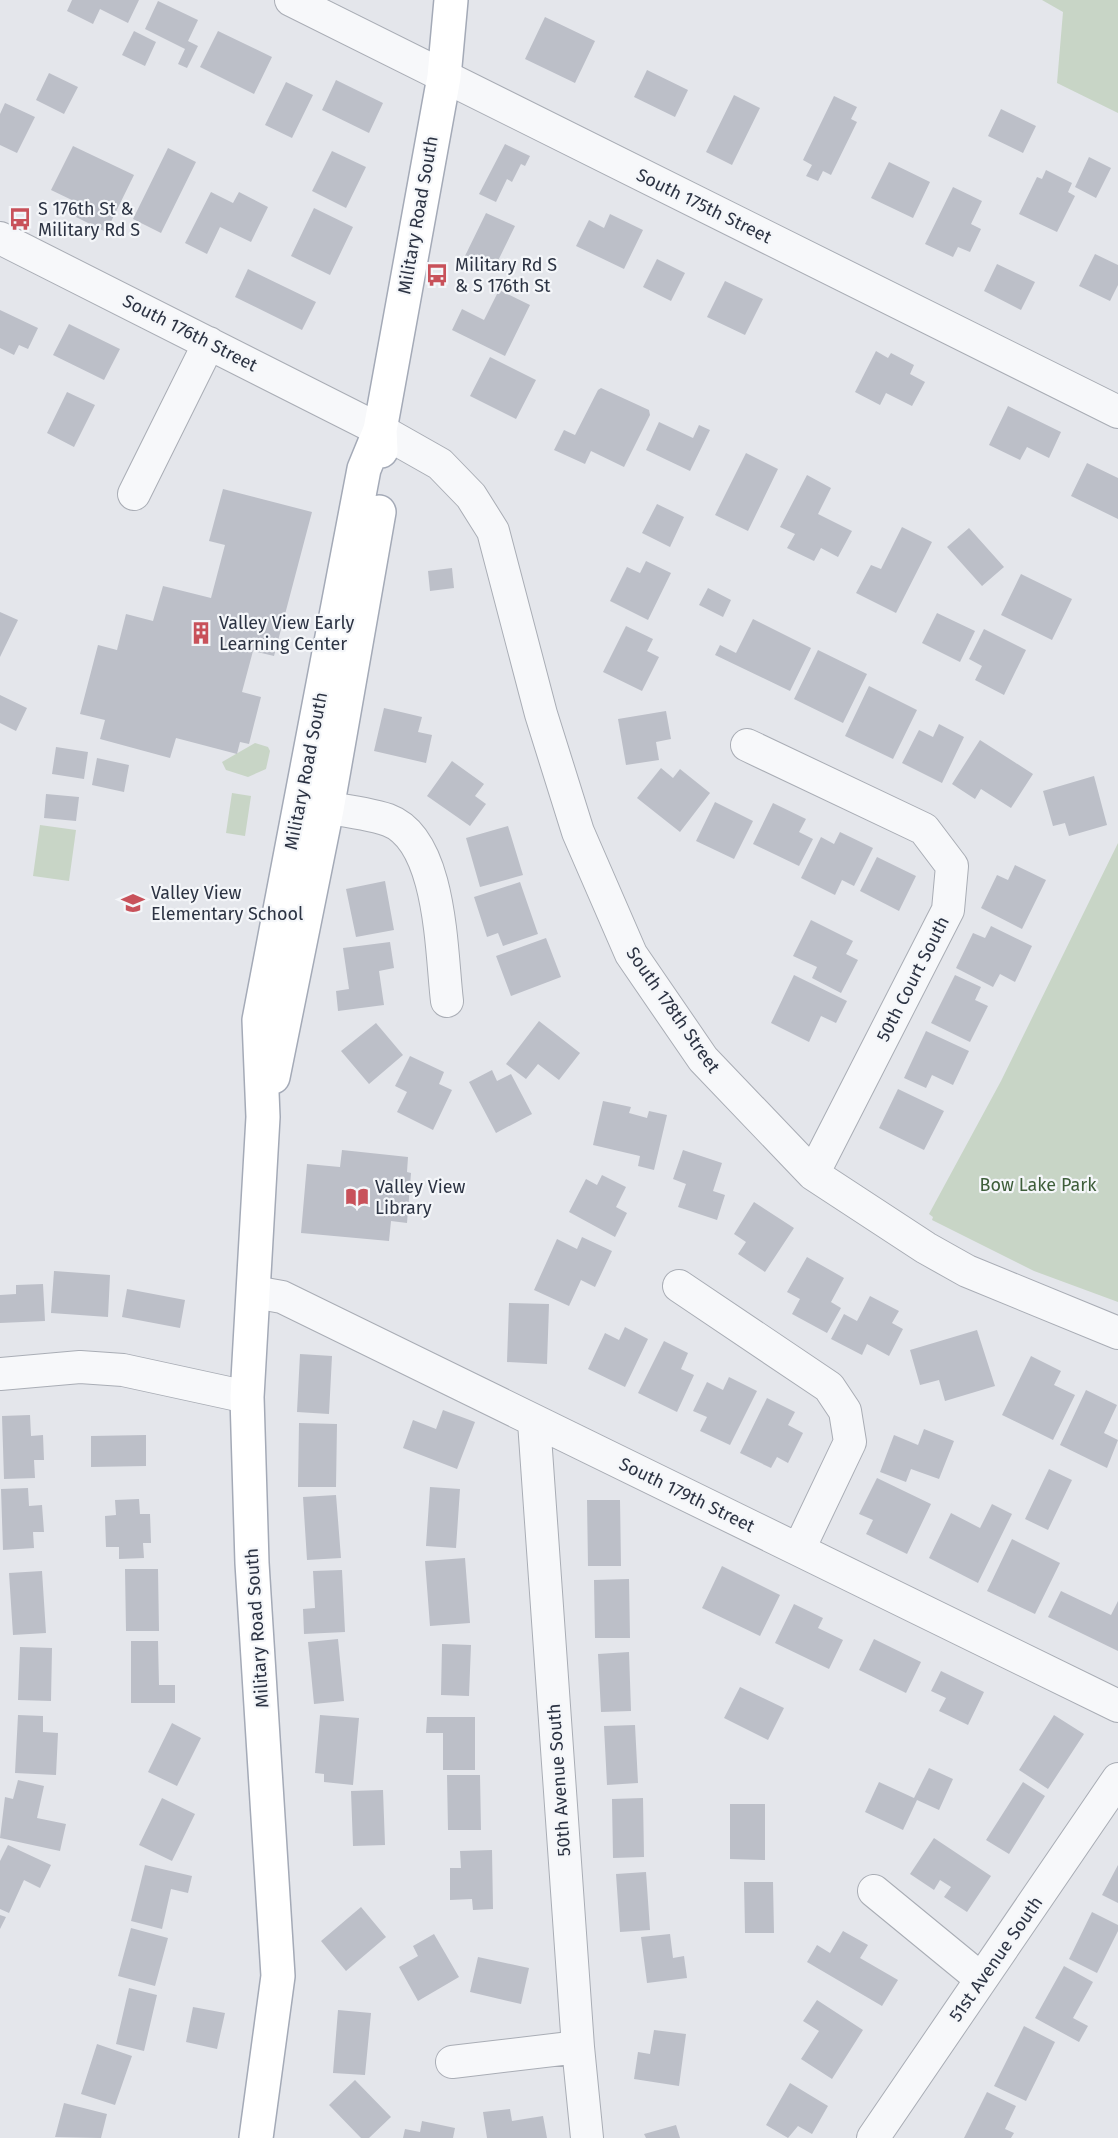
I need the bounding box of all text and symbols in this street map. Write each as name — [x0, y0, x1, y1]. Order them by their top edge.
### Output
street label: Military Road South — [393, 134, 443, 296]
street label: South 175th Street — [633, 164, 776, 248]
place label: S 176th St & Military Rd S — [38, 198, 140, 241]
bus stop icon: S 176th St & Military Rd S — [7, 206, 33, 232]
place label: Military Rd S & S 176th St — [455, 254, 557, 297]
bus stop icon: Military Rd S & S 176th St — [424, 262, 450, 288]
street label: South 176th Street — [119, 290, 261, 377]
place label: Valley View Early Learning Center — [219, 612, 355, 655]
building icon: Valley View Early Learning Center — [188, 620, 214, 646]
street label: Military Road South — [280, 690, 332, 852]
place label: Valley View Elementary School — [151, 882, 303, 925]
school or university icon: Valley View Elementary School — [120, 890, 146, 916]
street label: 50th Court South — [872, 913, 954, 1045]
street label: South 178th Street — [621, 943, 725, 1078]
park label: Bow Lake Park — [980, 1174, 1097, 1196]
place label: Valley View Library — [375, 1176, 466, 1219]
library icon: Valley View Library — [344, 1184, 370, 1210]
street label: South 179th Street — [616, 1453, 759, 1538]
street label: Military Road South — [240, 1547, 274, 1709]
street label: 50th Avenue South — [543, 1703, 575, 1857]
street label: 51st Avenue South — [945, 1892, 1047, 2026]

